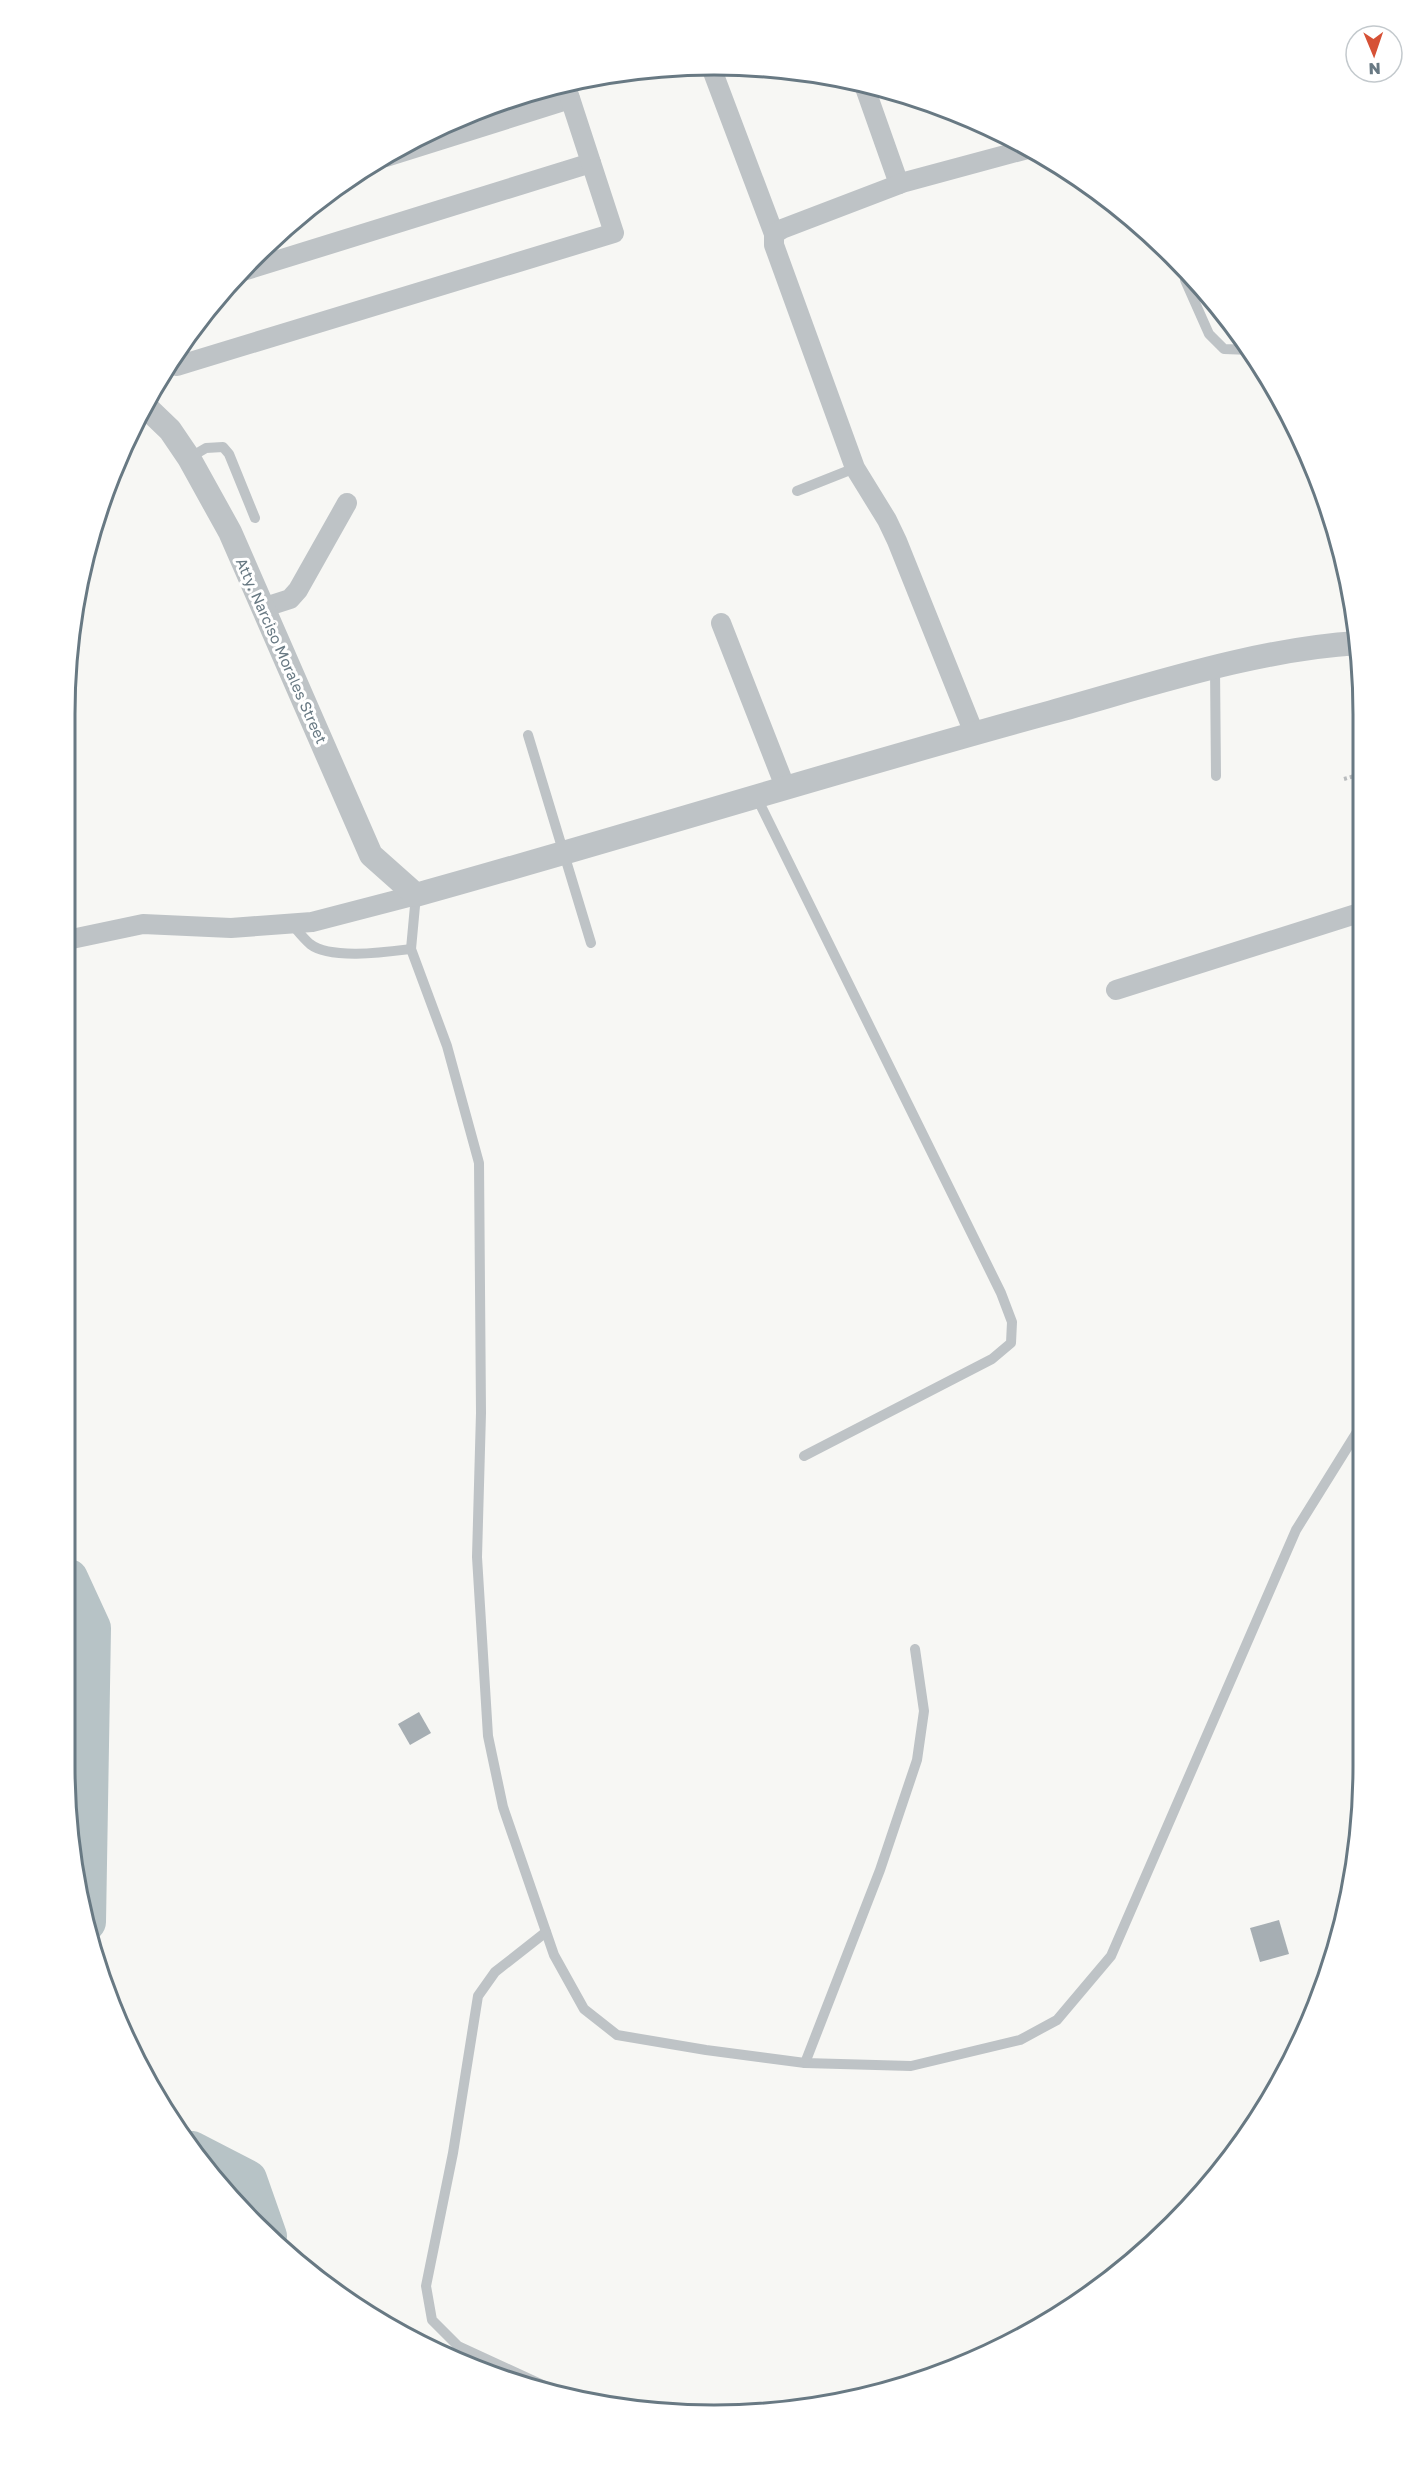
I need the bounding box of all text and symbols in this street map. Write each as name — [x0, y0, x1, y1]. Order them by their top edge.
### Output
north arrow — [1344, 24, 1404, 84]
text: N — [1368, 59, 1381, 79]
street label: Atty. Narciso Morales Street — [233, 555, 331, 746]

